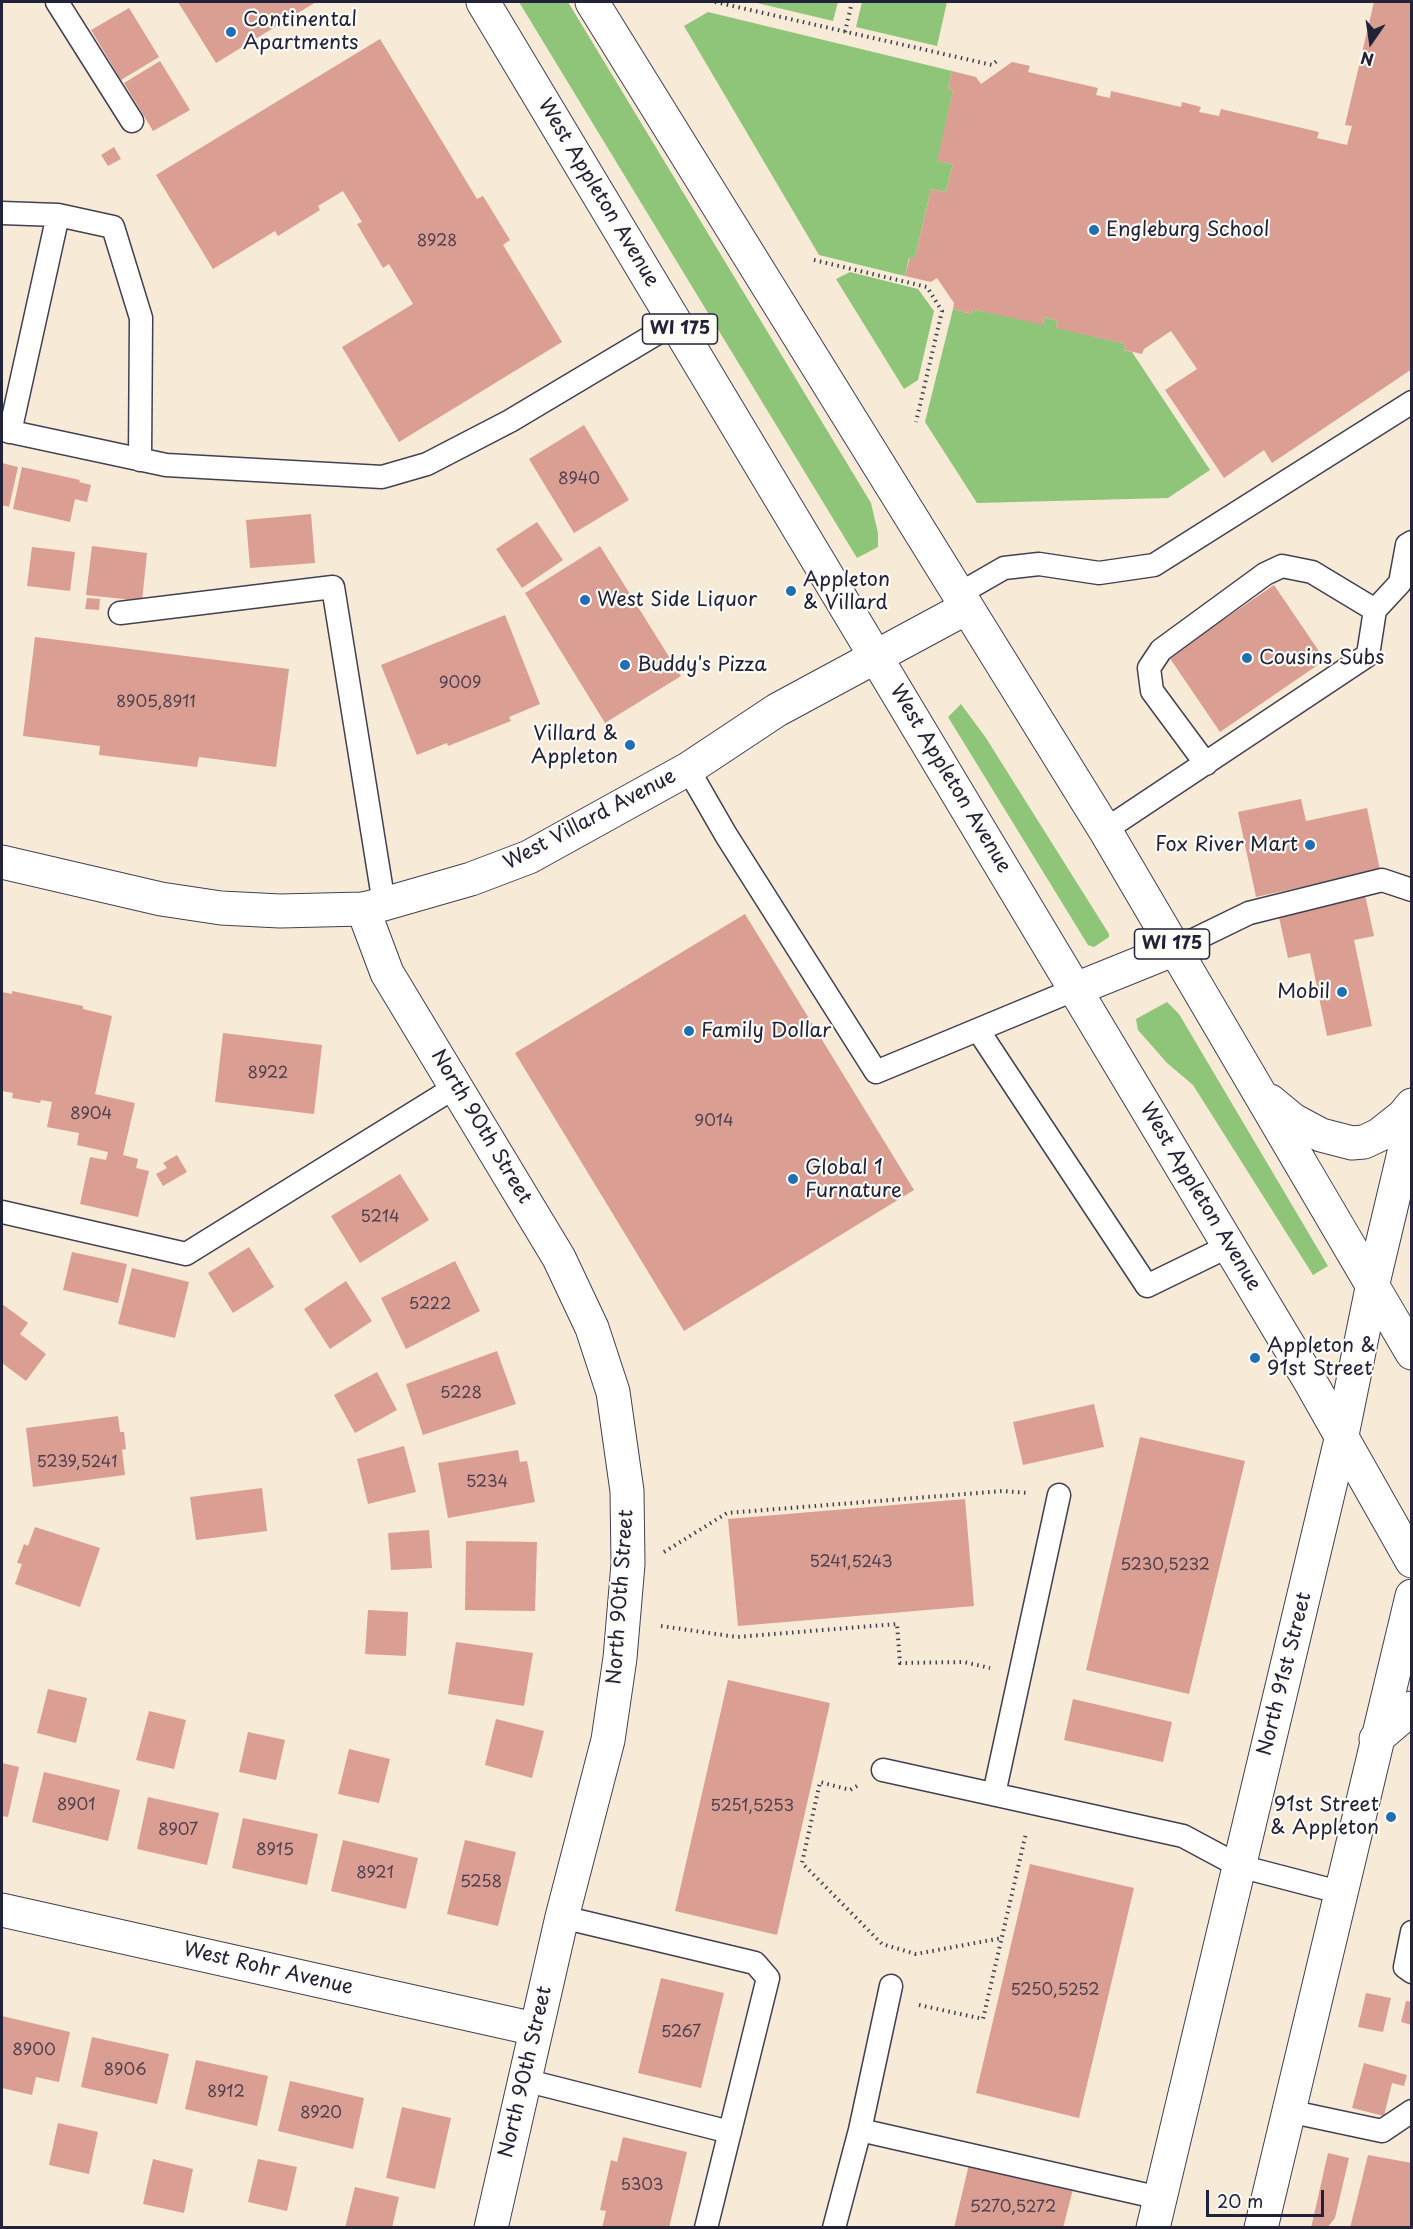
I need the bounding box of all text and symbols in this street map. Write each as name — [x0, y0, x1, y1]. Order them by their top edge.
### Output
place label: Continental Apartments — [243, 8, 359, 55]
north arrow — [1341, 12, 1401, 72]
marker: Continental Apartments — [224, 25, 238, 39]
text: N — [1358, 46, 1376, 73]
street label: West Appleton Avenue — [532, 95, 664, 291]
place label: Engleburg School — [1106, 218, 1269, 242]
marker: Engleburg School — [1087, 223, 1101, 237]
house number: 8928 — [417, 232, 457, 252]
road number: WI 175 — [642, 314, 718, 344]
house number: 8940 — [558, 470, 600, 490]
place label: Appleton & Villard — [803, 568, 890, 615]
marker: Appleton & Villard — [784, 584, 798, 598]
place label: West Side Liquor — [597, 588, 757, 612]
marker: West Side Liquor — [578, 593, 592, 607]
place label: Cousins Subs — [1259, 646, 1384, 670]
marker: Cousins Subs — [1240, 651, 1254, 665]
place label: Buddy's Pizza — [637, 653, 767, 677]
marker: Buddy's Pizza — [618, 658, 632, 672]
house number: 9009 — [439, 674, 481, 694]
street label: West Appleton Avenue — [884, 681, 1016, 877]
house number: 8905,8911 — [116, 693, 196, 713]
place label: Villard & Appleton — [531, 722, 618, 769]
marker: Villard & Appleton — [623, 738, 637, 752]
street label: West Villard Avenue — [500, 764, 680, 876]
place label: Fox River Mart — [1155, 833, 1298, 857]
marker: Fox River Mart — [1303, 838, 1317, 852]
road number: WI 175 — [1134, 929, 1210, 959]
place label: Mobil — [1277, 980, 1330, 1004]
marker: Mobil — [1335, 985, 1349, 999]
place label: Family Dollar — [701, 1019, 831, 1043]
marker: Family Dollar — [682, 1024, 696, 1038]
street label: North 90th Street — [426, 1046, 536, 1208]
house number: 8922 — [248, 1064, 288, 1084]
street label: West Appleton Avenue — [1134, 1099, 1266, 1295]
house number: 8904 — [70, 1105, 112, 1125]
house number: 9014 — [694, 1112, 734, 1132]
place label: Global 1 Furnature — [805, 1156, 902, 1203]
marker: Global 1 Furnature — [786, 1172, 800, 1186]
house number: 5214 — [360, 1208, 400, 1228]
house number: 5222 — [409, 1295, 451, 1315]
place label: Appleton & 91st Street — [1267, 1334, 1376, 1381]
marker: Appleton & 91st Street — [1248, 1351, 1262, 1365]
house number: 5228 — [440, 1384, 482, 1404]
house number: 5239,5241 — [36, 1453, 118, 1473]
house number: 5234 — [466, 1473, 508, 1493]
street label: North 90th Street — [603, 1509, 639, 1685]
house number: 5241,5243 — [809, 1553, 893, 1573]
house number: 5230,5232 — [1120, 1556, 1210, 1576]
street label: North 91st Street — [1253, 1590, 1317, 1758]
place label: 91st Street & Appleton — [1270, 1793, 1379, 1840]
house number: 8901 — [57, 1796, 95, 1816]
house number: 5251,5253 — [710, 1797, 794, 1817]
marker: 91st Street & Appleton — [1384, 1810, 1398, 1824]
house number: 8907 — [158, 1821, 198, 1841]
house number: 8915 — [256, 1841, 294, 1861]
house number: 8921 — [356, 1864, 394, 1884]
house number: 5258 — [460, 1873, 502, 1893]
street label: West Rohr Avenue — [181, 1938, 355, 2000]
house number: 5250,5252 — [1010, 1981, 1100, 2001]
street label: North 90th Street — [495, 1984, 557, 2160]
house number: 5267 — [661, 2023, 701, 2043]
house number: 8900 — [12, 2041, 56, 2061]
house number: 8906 — [104, 2061, 146, 2081]
house number: 8912 — [207, 2083, 245, 2103]
house number: 8920 — [300, 2104, 342, 2124]
house number: 5303 — [620, 2176, 664, 2196]
scale bar — [1209, 2178, 1328, 2216]
text: 20 m — [1217, 2187, 1263, 2214]
house number: 5270,5272 — [970, 2198, 1056, 2218]

